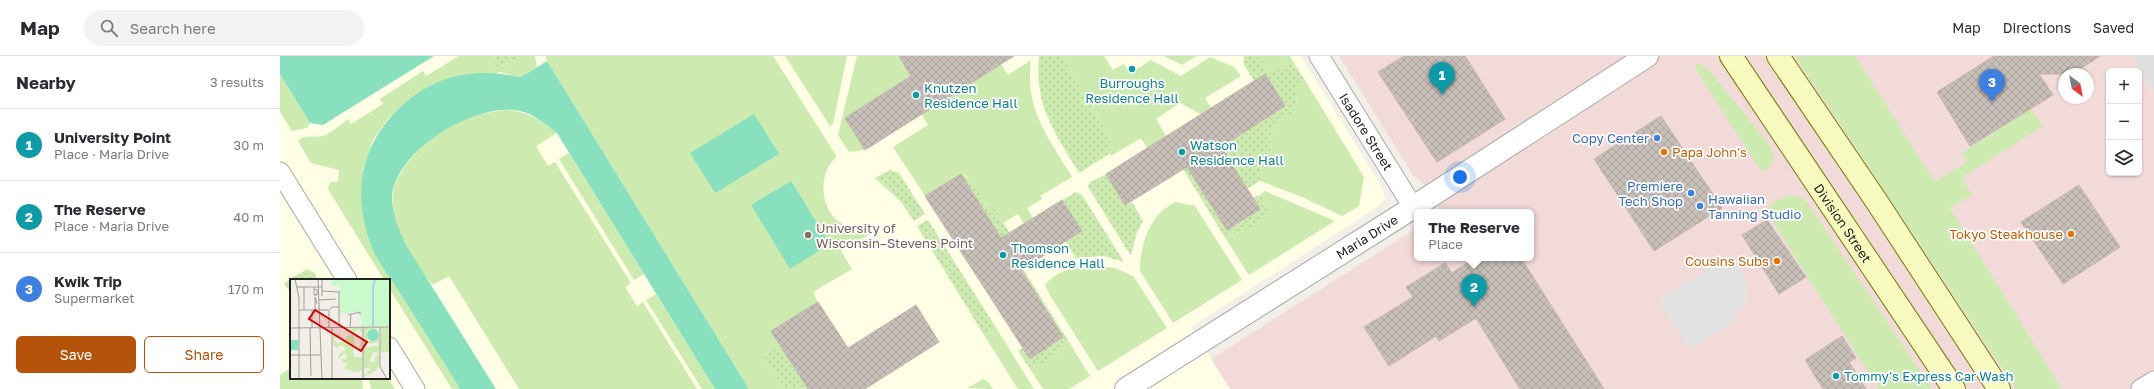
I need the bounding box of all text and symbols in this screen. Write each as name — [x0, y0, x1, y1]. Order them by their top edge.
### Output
search box — [84, 10, 364, 46]
text: Map — [20, 16, 60, 39]
icon: search — [98, 17, 120, 39]
text: Search here — [130, 19, 216, 37]
text: Map — [1952, 19, 1981, 36]
text: Directions — [2003, 19, 2071, 36]
text: Saved — [2093, 19, 2134, 36]
pin: 1 — [1429, 62, 1455, 95]
marker: Burroughs Residence Hall — [1127, 64, 1137, 74]
north arrow — [2058, 68, 2094, 104]
map controls — [2106, 68, 2142, 176]
button: + — [2106, 68, 2142, 104]
pin: 3 — [1979, 69, 2005, 102]
text: Nearby — [16, 72, 76, 93]
text: 3 results — [210, 74, 264, 90]
place label: Burroughs Residence Hall — [1085, 75, 1179, 106]
place label: Knutzen Residence Hall — [924, 80, 1018, 111]
marker: Knutzen Residence Hall — [911, 90, 921, 100]
street label: Isadore Street — [1336, 90, 1396, 173]
button: − — [2106, 104, 2142, 140]
text: University Point — [54, 128, 171, 146]
place label: Copy Center — [1572, 130, 1649, 146]
marker: Copy Center — [1652, 133, 1662, 143]
text: 1 — [26, 137, 32, 153]
text: 30 m — [234, 137, 264, 153]
place label: Watson Residence Hall — [1190, 137, 1284, 168]
button: layers — [2106, 140, 2142, 176]
place label: Papa John's — [1672, 144, 1747, 160]
text: Place · Maria Drive — [54, 146, 169, 162]
marker: Watson Residence Hall — [1177, 147, 1187, 157]
marker: Papa John's — [1659, 147, 1669, 157]
your location — [1450, 167, 1470, 187]
place label: Premiere Tech Shop — [1618, 178, 1683, 209]
street label: Division Street — [1811, 181, 1875, 265]
marker: Premiere Tech Shop — [1686, 188, 1696, 198]
place label: Hawaiian Tanning Studio — [1708, 191, 1802, 222]
text: The Reserve — [54, 200, 146, 218]
marker: Hawaiian Tanning Studio — [1695, 201, 1705, 211]
text: 2 — [25, 209, 33, 225]
text: 40 m — [233, 209, 264, 225]
popup — [1414, 209, 1534, 261]
street label: Maria Drive — [1333, 211, 1401, 262]
text: Place · Maria Drive — [54, 218, 169, 234]
text: The Reserve — [1428, 218, 1520, 236]
place label: University of Wisconsin–Stevens Point — [816, 220, 973, 251]
place label: Tokyo Steakhouse — [1949, 226, 2063, 242]
marker: Tokyo Steakhouse — [2066, 229, 2076, 239]
marker: University of Wisconsin–Stevens Point — [803, 230, 813, 240]
text: Place — [1428, 236, 1463, 252]
place label: Thomson Residence Hall — [1011, 240, 1105, 271]
marker: Thomson Residence Hall — [998, 250, 1008, 260]
place label: Cousins Subs — [1685, 253, 1769, 269]
marker: Cousins Subs — [1772, 256, 1782, 266]
text: Kwik Trip — [54, 272, 122, 290]
pin: 2 — [1461, 274, 1487, 307]
inset map — [290, 279, 390, 379]
text: 3 — [25, 281, 33, 297]
text: 170 m — [228, 281, 264, 297]
text: Supermarket — [54, 290, 135, 306]
button: Save — [16, 336, 136, 373]
button: Share — [144, 336, 264, 373]
place label: Tommy's Express Car Wash — [1844, 368, 2014, 384]
marker: Tommy's Express Car Wash — [1831, 371, 1841, 381]

